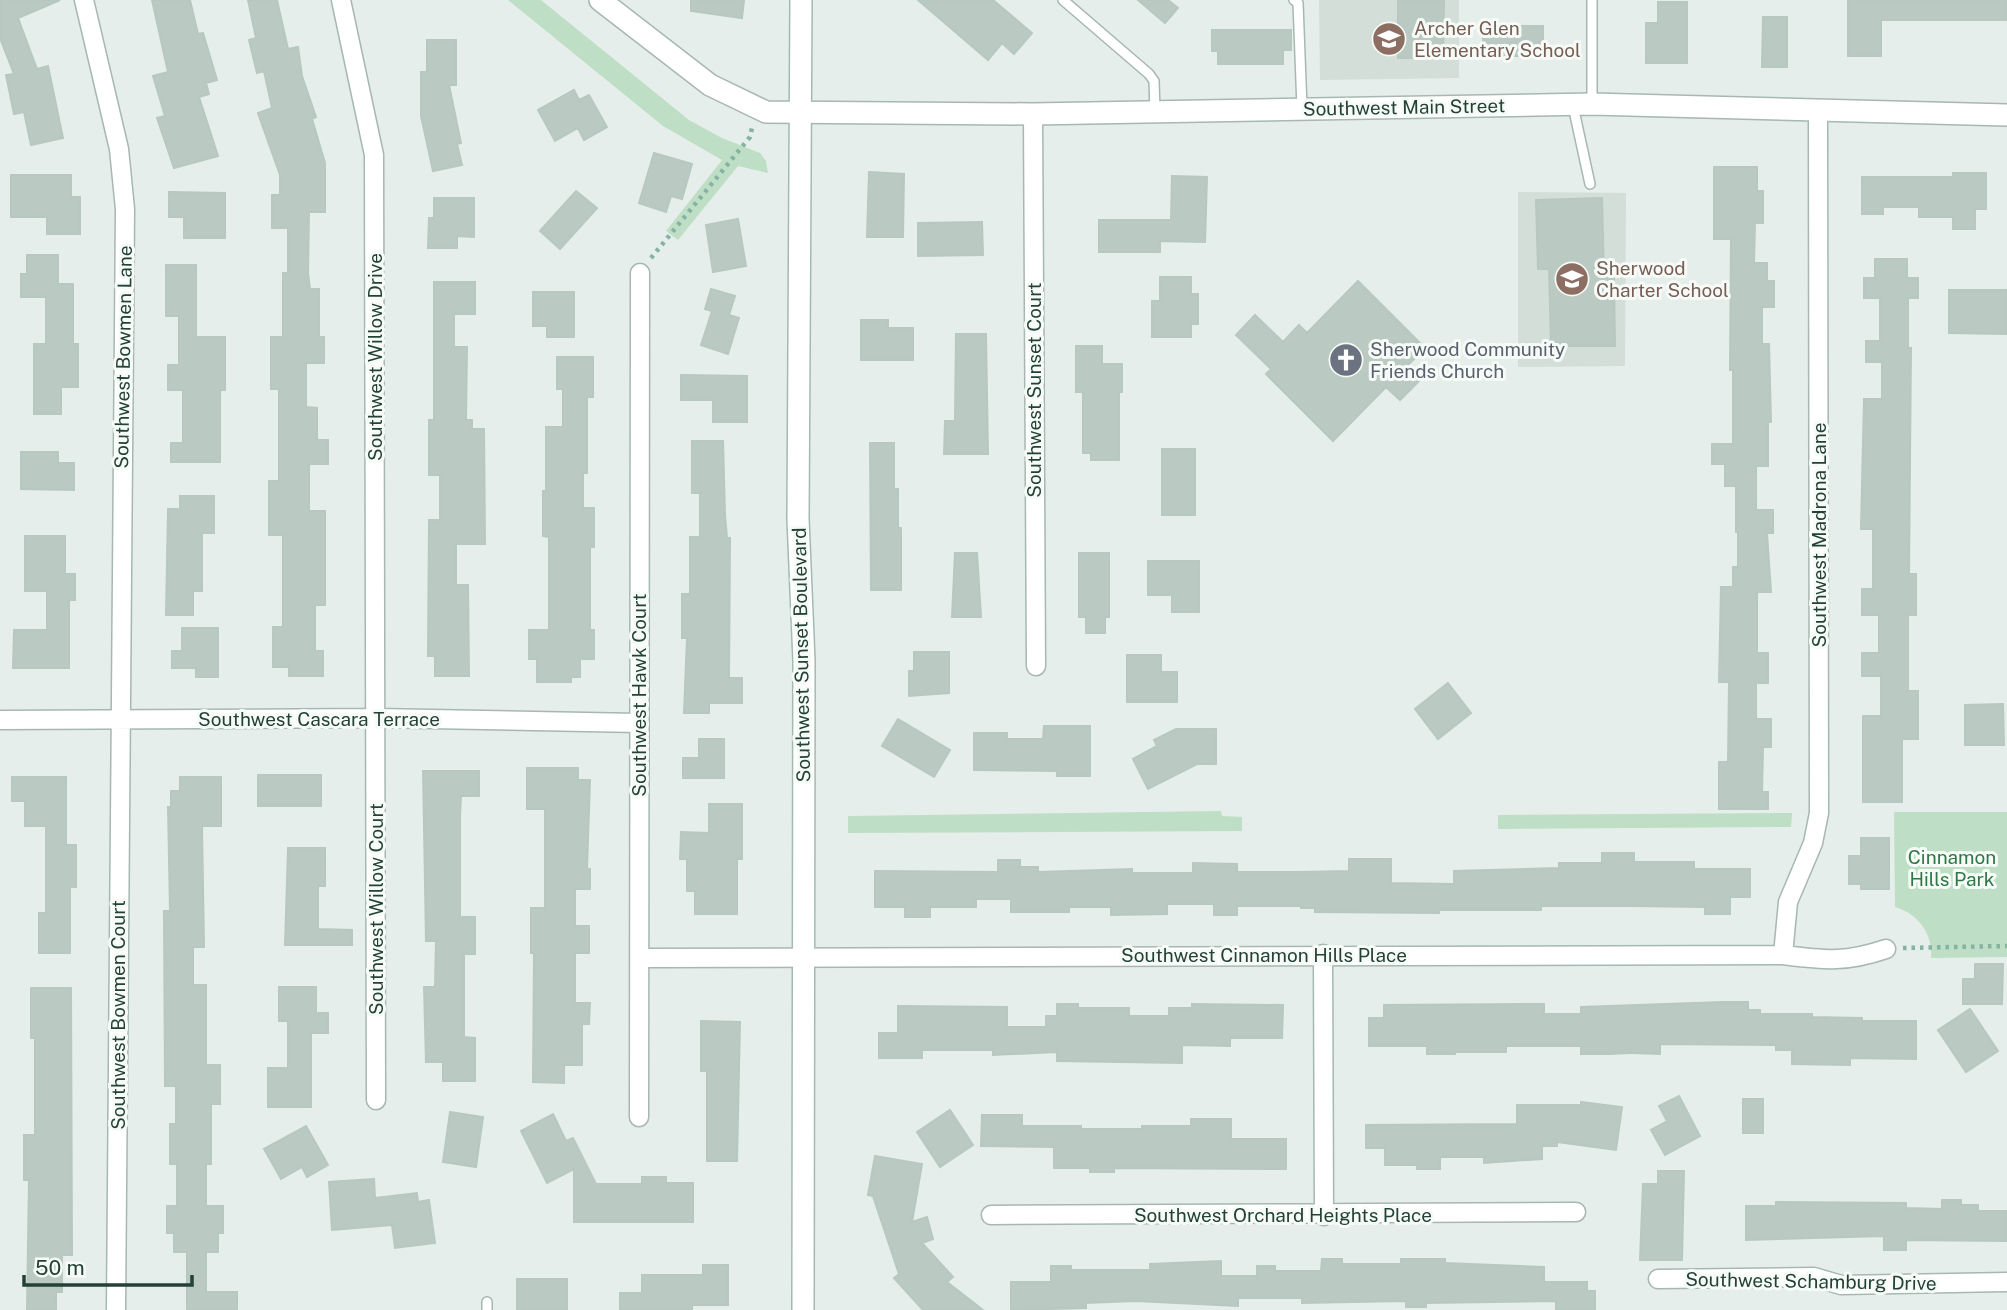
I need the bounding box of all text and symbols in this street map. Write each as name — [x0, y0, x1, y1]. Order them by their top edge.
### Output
place label: Archer Glen Elementary School — [1414, 17, 1581, 61]
school or university icon: Archer Glen Elementary School — [1370, 20, 1408, 58]
street label: Southwest Main Street — [1303, 94, 1505, 120]
street label: Southwest Bowmen Lane — [110, 245, 136, 469]
street label: Southwest Willow Drive — [364, 253, 386, 461]
place label: Sherwood Charter School — [1596, 257, 1729, 301]
school or university icon: Sherwood Charter School — [1553, 260, 1591, 298]
street label: Southwest Sunset Court — [1023, 282, 1045, 498]
place label: Sherwood Community Friends Church — [1370, 338, 1565, 382]
church icon: Sherwood Community Friends Church — [1327, 341, 1365, 379]
street label: Southwest Madrona Lane — [1808, 423, 1830, 647]
street label: Southwest Sunset Boulevard — [788, 527, 814, 783]
street label: Southwest Hawk Court — [628, 593, 650, 797]
street label: Southwest Cascara Terrace — [198, 708, 440, 730]
street label: Southwest Willow Court — [365, 803, 387, 1015]
park label: Cinnamon Hills Park — [1908, 846, 1996, 890]
street label: Southwest Bowmen Court — [107, 900, 129, 1130]
street label: Southwest Cinnamon Hills Place — [1121, 944, 1407, 966]
street label: Southwest Orchard Heights Place — [1134, 1204, 1432, 1226]
scale bar — [24, 1244, 192, 1288]
text: 50 m — [35, 1255, 85, 1280]
street label: Southwest Schamburg Drive — [1685, 1268, 1937, 1294]

